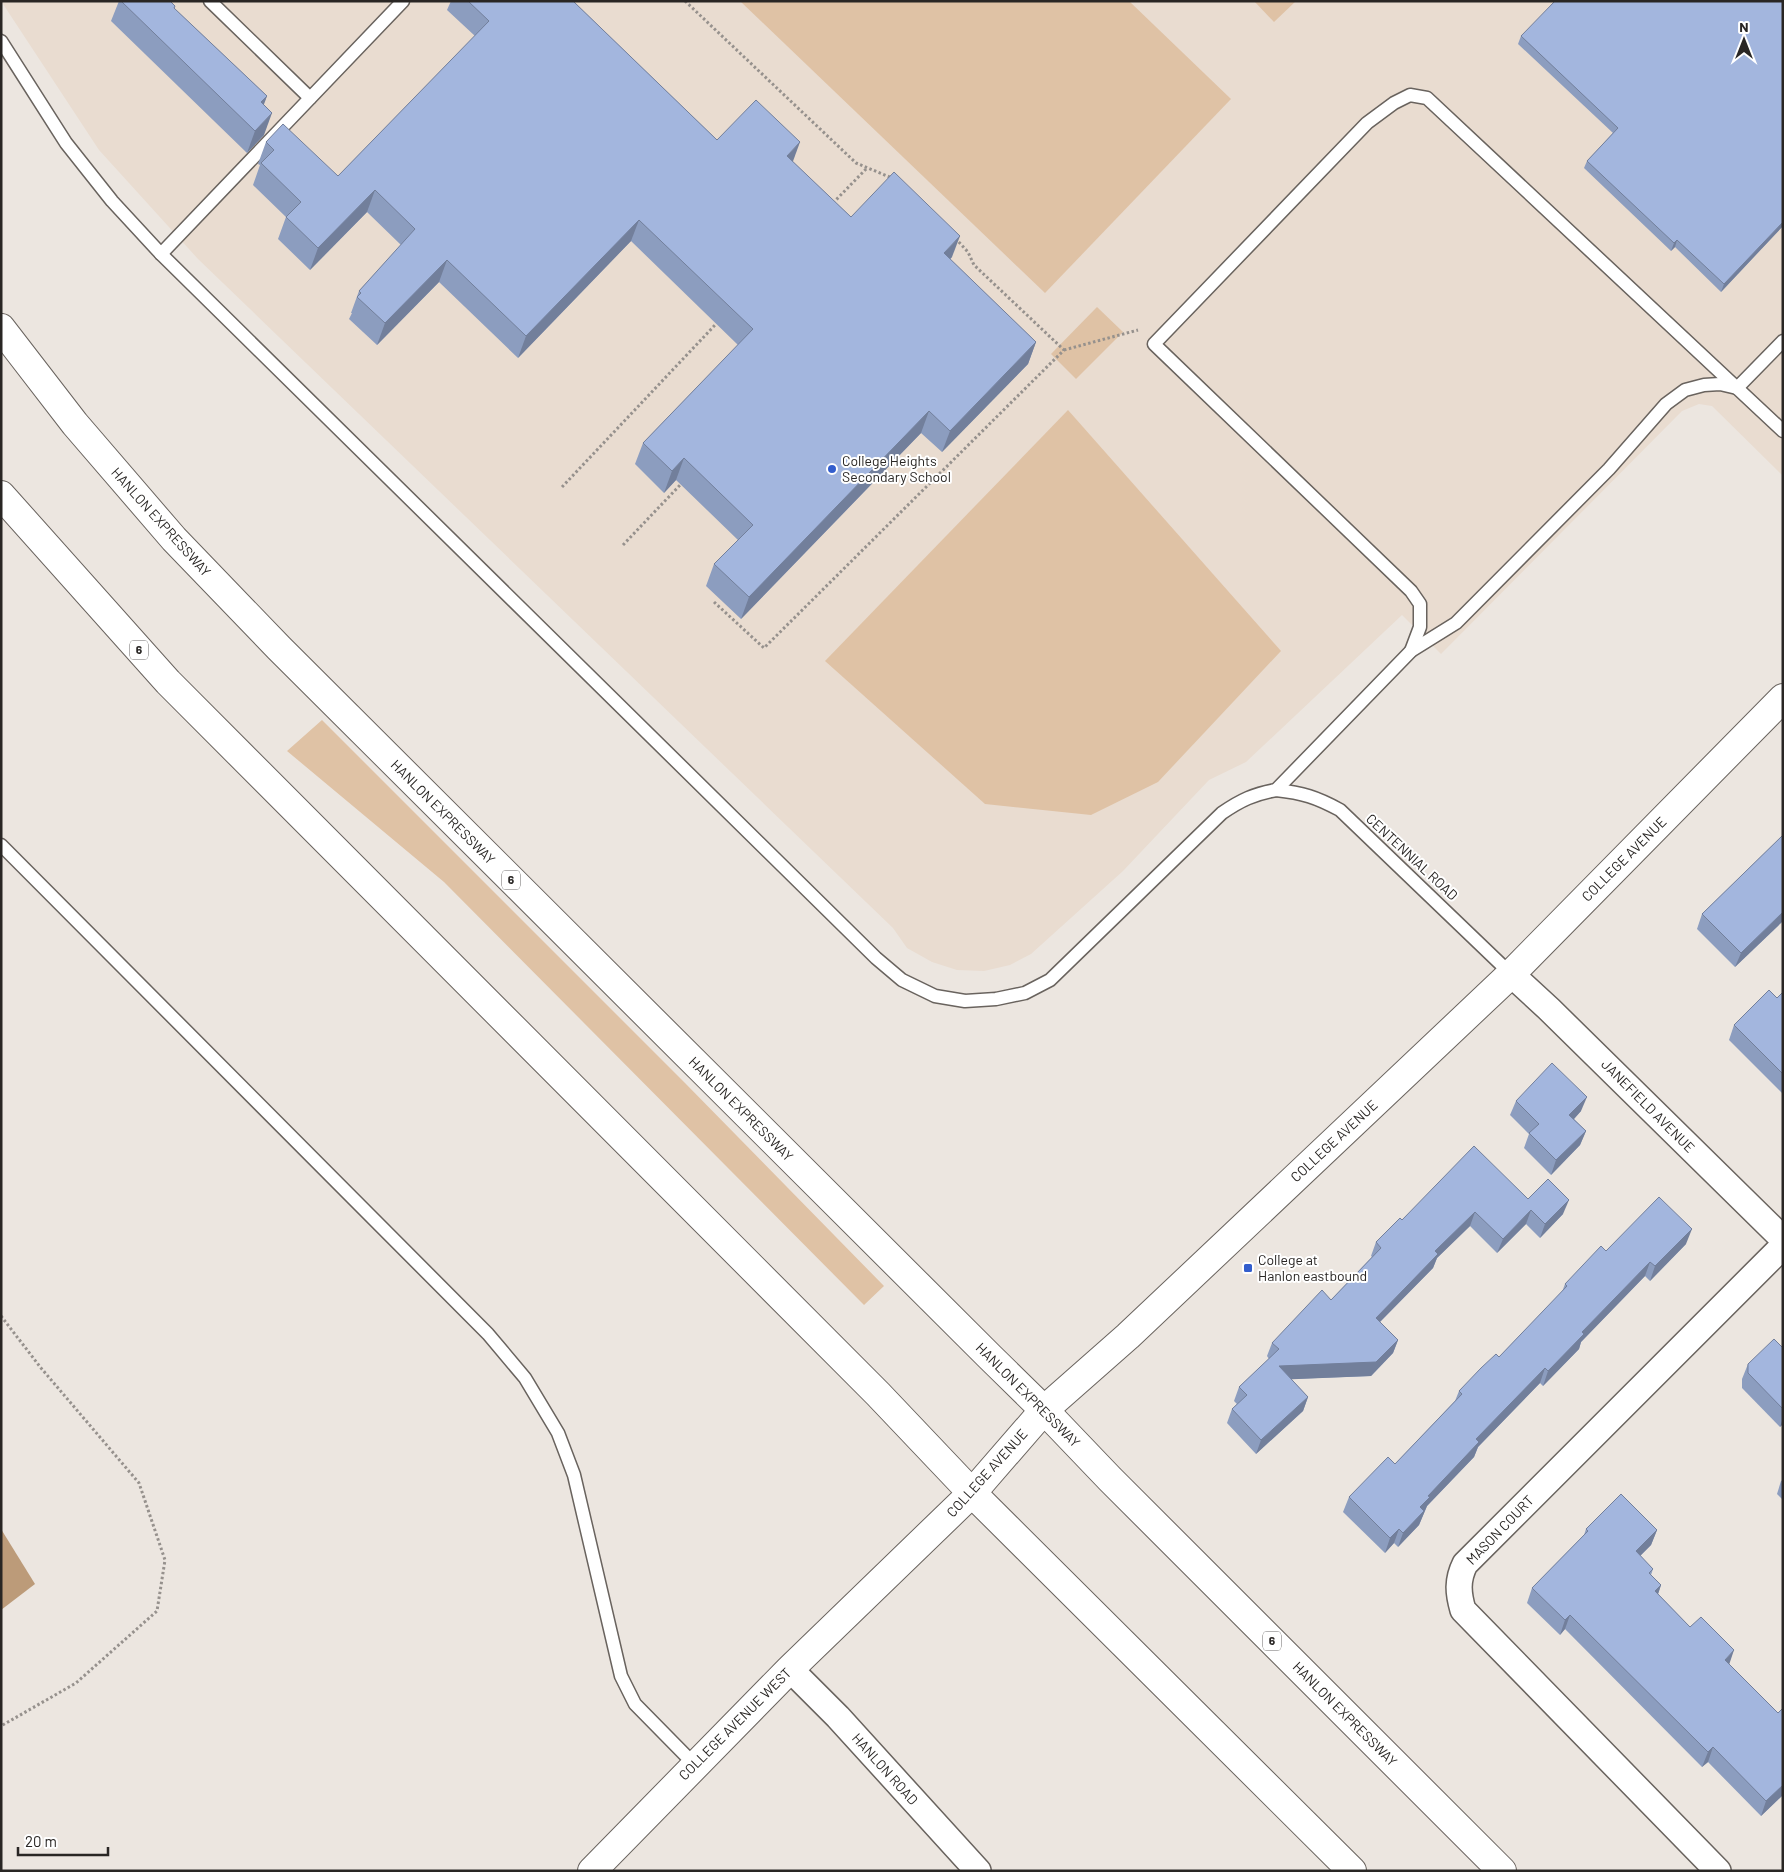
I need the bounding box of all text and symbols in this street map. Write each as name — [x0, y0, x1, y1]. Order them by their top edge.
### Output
north arrow — [1719, 15, 1769, 65]
text: N — [1739, 18, 1749, 35]
place label: College Heights Secondary School — [842, 452, 951, 485]
marker: College Heights Secondary School — [826, 463, 838, 475]
street label: HANLON EXPRESSWAY — [108, 464, 215, 580]
road number: 6 — [130, 640, 148, 660]
street label: HANLON EXPRESSWAY — [388, 756, 499, 867]
street label: CENTENNIAL ROAD — [1363, 810, 1462, 903]
street label: COLLEGE AVENUE — [1578, 813, 1670, 905]
road number: 6 — [502, 870, 520, 890]
street label: HANLON EXPRESSWAY — [686, 1053, 797, 1164]
street label: JANEFIELD AVENUE — [1598, 1055, 1699, 1156]
street label: COLLEGE AVENUE — [1287, 1096, 1381, 1185]
place label: College at Hanlon eastbound — [1258, 1251, 1367, 1284]
marker: College at Hanlon eastbound — [1242, 1262, 1254, 1274]
street label: HANLON EXPRESSWAY — [973, 1339, 1084, 1450]
street label: COLLEGE AVENUE — [943, 1425, 1031, 1520]
street label: MASON COURT — [1462, 1491, 1537, 1568]
road number: 6 — [1263, 1632, 1281, 1650]
street label: HANLON EXPRESSWAY — [1290, 1658, 1401, 1769]
street label: COLLEGE AVENUE WEST — [675, 1664, 794, 1783]
street label: HANLON ROAD — [849, 1729, 922, 1808]
scale bar — [18, 1824, 108, 1856]
text: 20 m — [25, 1832, 57, 1850]

